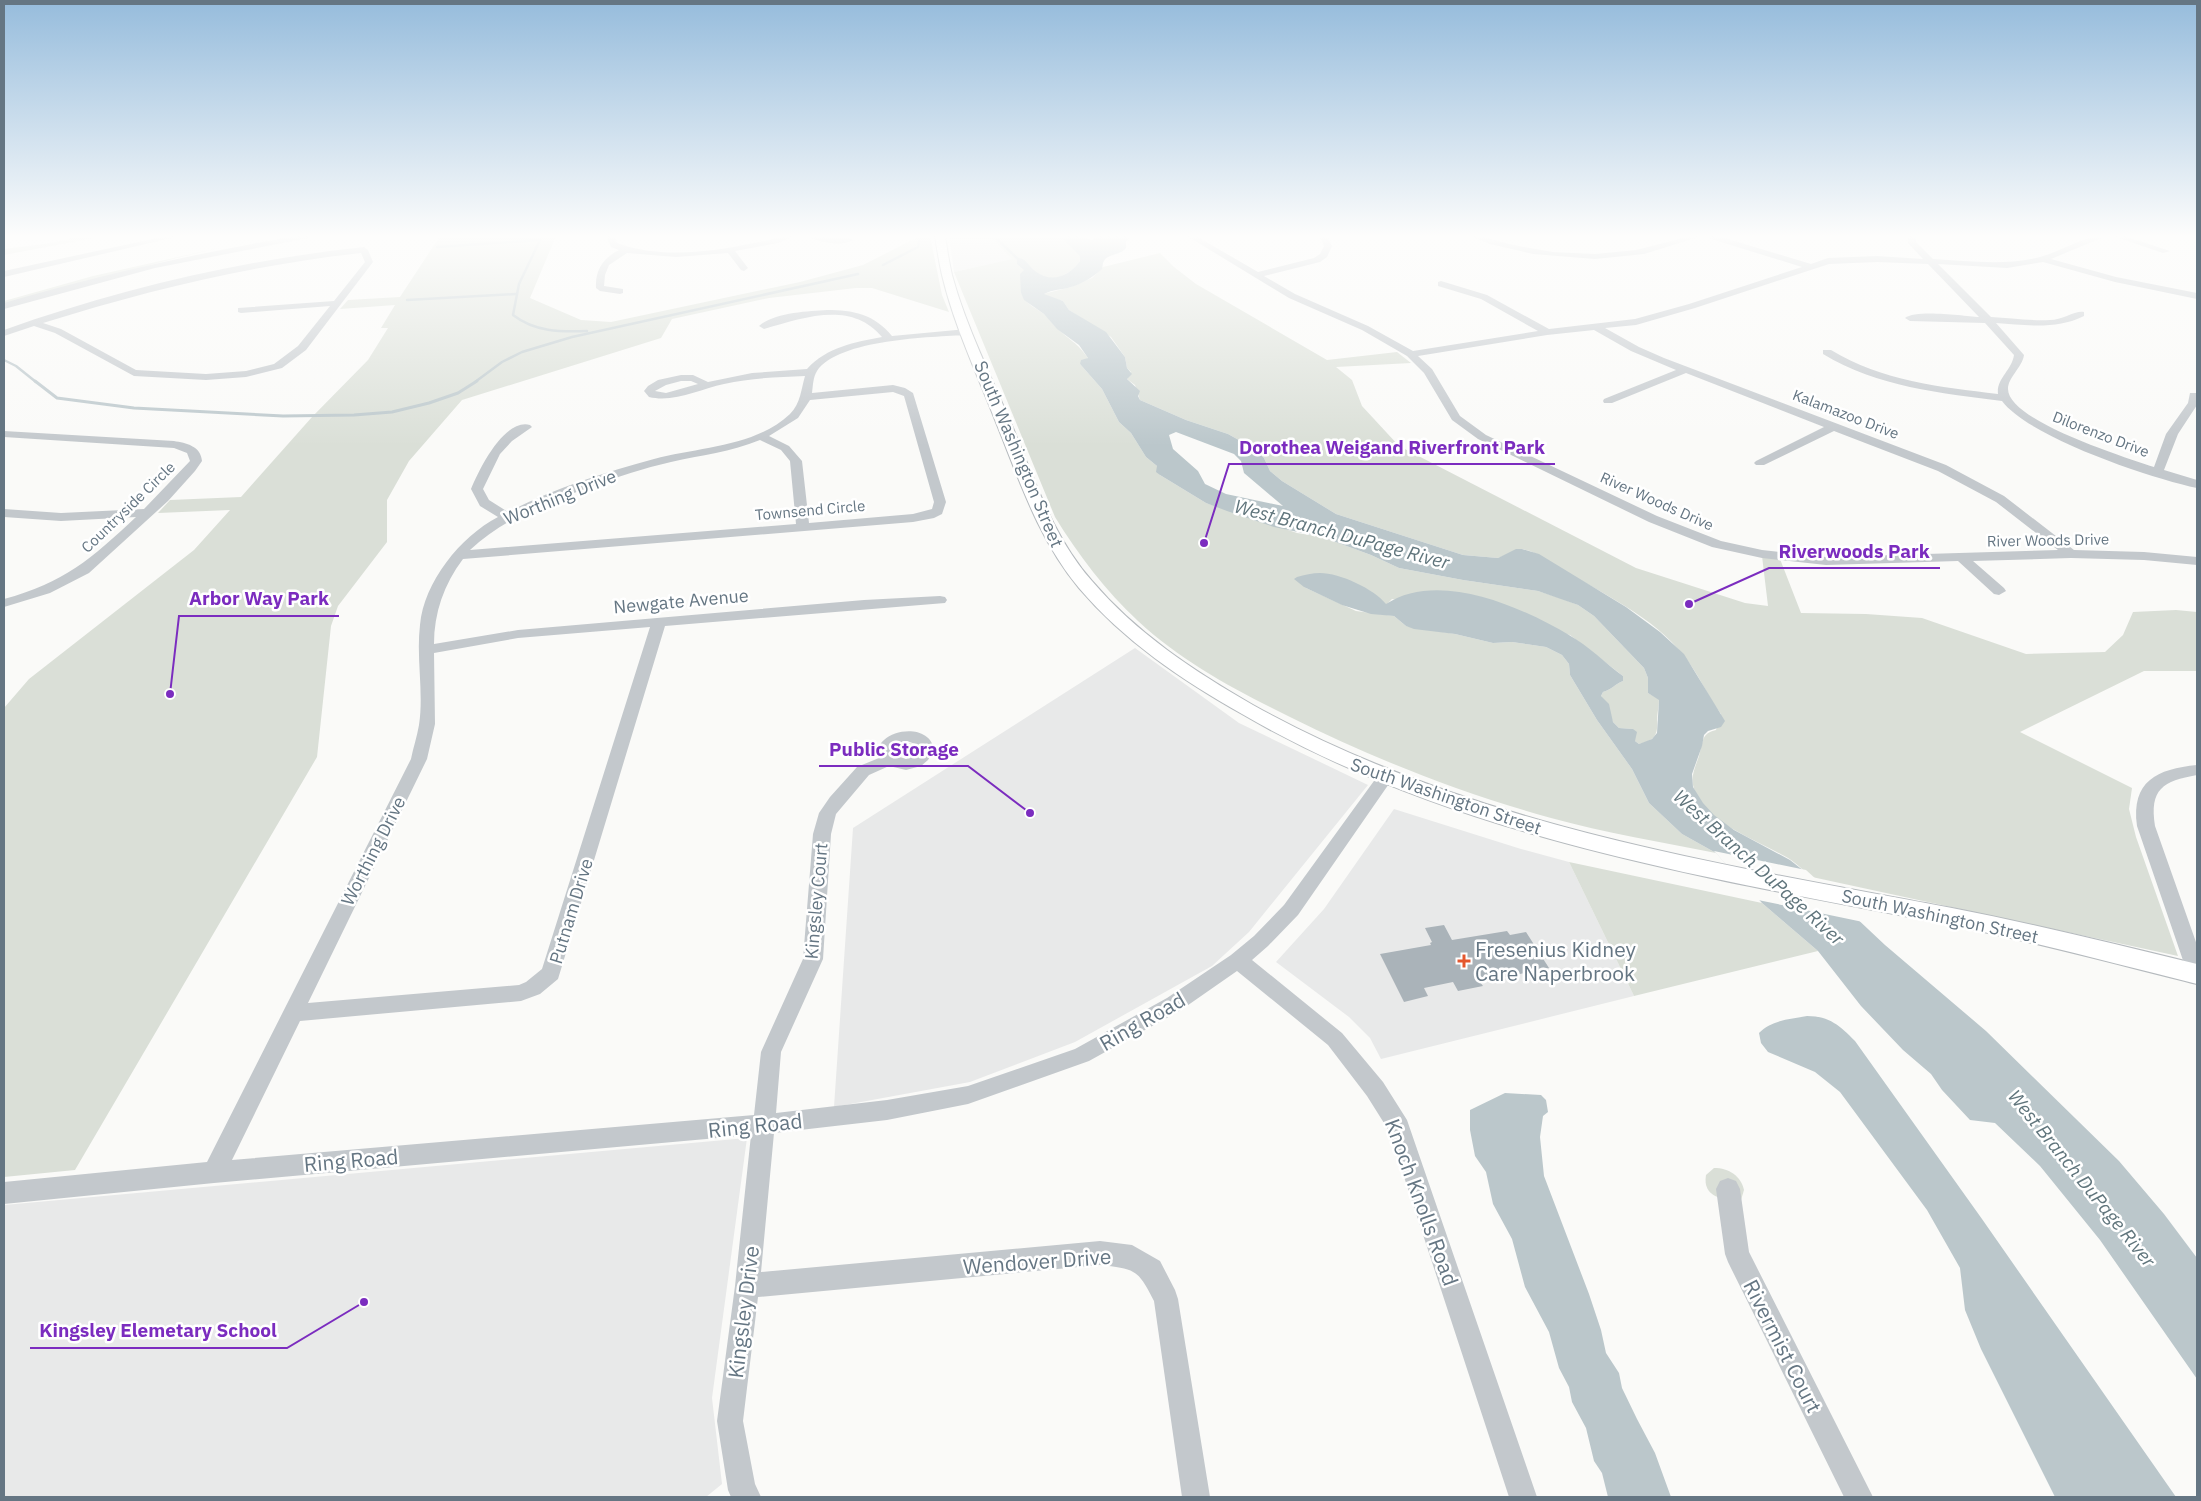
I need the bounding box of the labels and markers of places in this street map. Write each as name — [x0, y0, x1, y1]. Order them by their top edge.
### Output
callout: Dorothea Weigand Riverfront Park — [1229, 430, 1555, 464]
callout: Riverwoods Park — [1769, 534, 1940, 568]
callout: Arbor Way Park — [179, 582, 339, 616]
callout: Public Storage — [819, 732, 968, 766]
place label: Fresenius Kidney Care Naperbrook — [1475, 935, 1637, 987]
marker: Fresenius Kidney Care Naperbrook — [1457, 954, 1471, 968]
callout: Kingsley Elemetary School — [30, 1314, 287, 1348]

